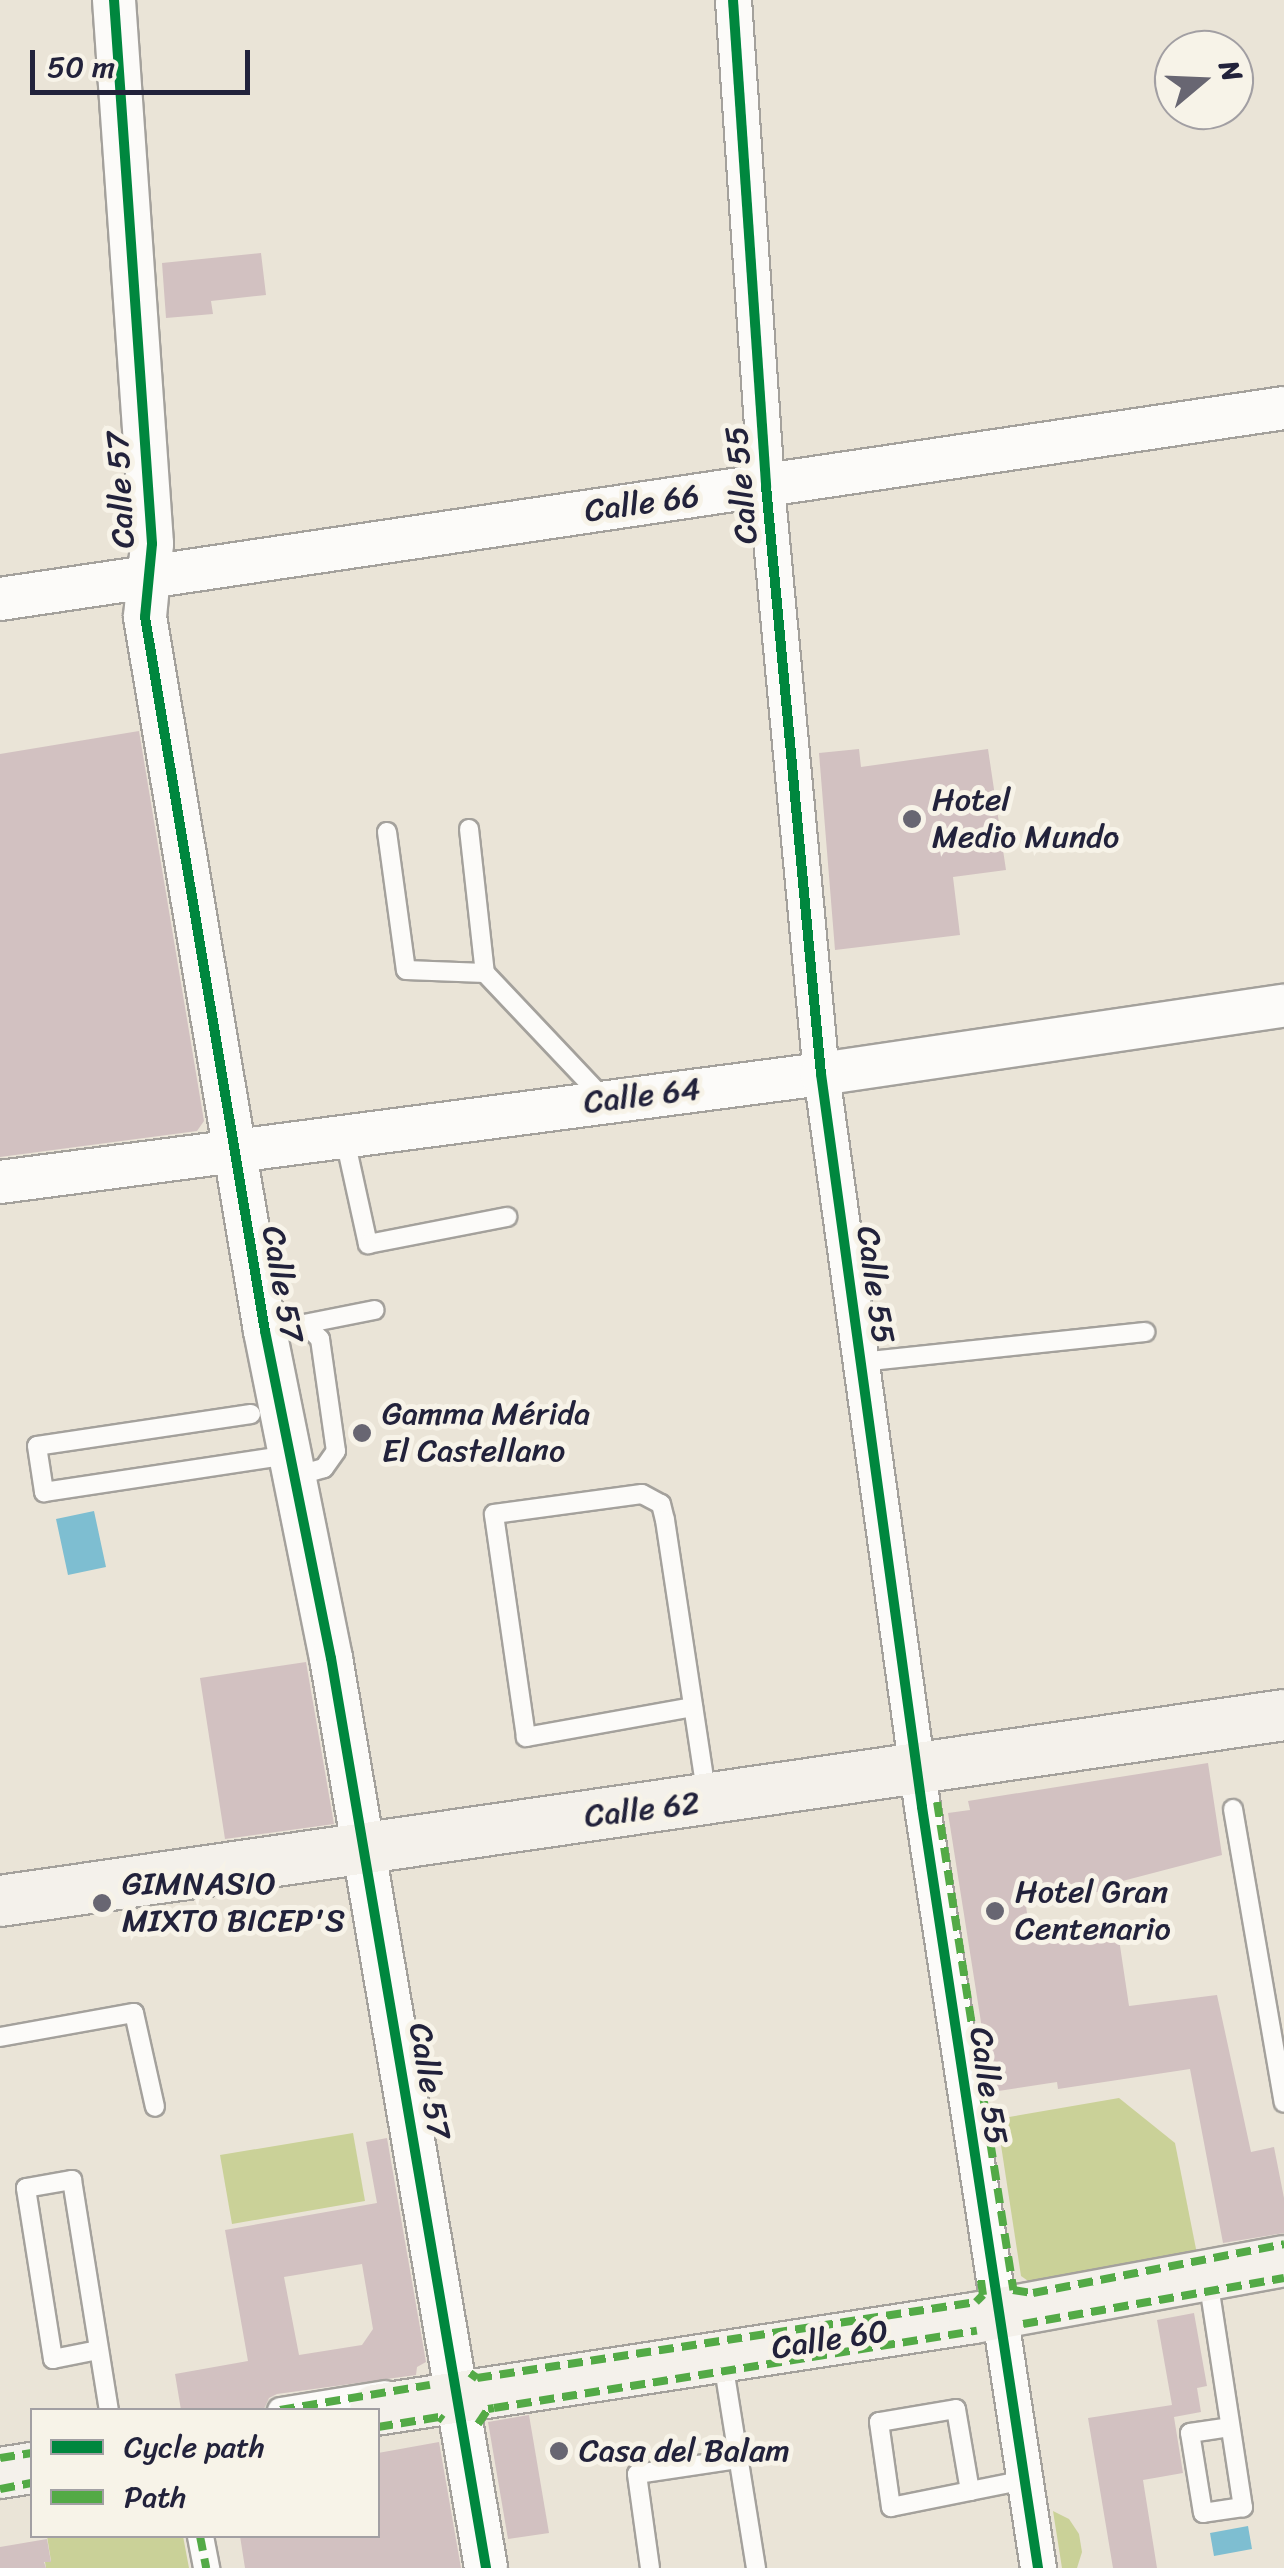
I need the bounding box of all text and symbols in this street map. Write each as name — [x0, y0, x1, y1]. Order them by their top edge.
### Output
scale bar — [35, 30, 255, 92]
north arrow — [1154, 30, 1254, 130]
text: 50 m — [47, 40, 115, 94]
text: N — [1205, 54, 1257, 88]
street label: Calle 55 — [718, 424, 766, 546]
street label: Calle 57 — [99, 431, 143, 549]
street label: Calle 66 — [582, 477, 702, 531]
place label: Hotel Medio Mundo — [932, 782, 1118, 857]
marker: Hotel Medio Mundo — [901, 808, 923, 830]
street label: Calle 64 — [581, 1070, 703, 1122]
street label: Calle 57 — [253, 1223, 311, 1345]
street label: Calle 55 — [848, 1224, 902, 1346]
place label: Gamma Mérida El Castellano — [382, 1396, 589, 1471]
marker: Gamma Mérida El Castellano — [351, 1422, 373, 1444]
street label: Calle 62 — [582, 1784, 702, 1836]
place label: GIMNASIO MIXTO BICEP'S — [122, 1866, 348, 1941]
place label: Hotel Gran Centenario — [1015, 1874, 1171, 1949]
marker: GIMNASIO MIXTO BICEP'S — [91, 1892, 113, 1914]
marker: Hotel Gran Centenario — [984, 1900, 1006, 1922]
street label: Calle 57 — [400, 2020, 458, 2142]
street label: Calle 55 — [961, 2025, 1015, 2147]
street label: Calle 60 — [769, 2312, 891, 2368]
legend — [30, 2408, 380, 2538]
text: Cycle path — [124, 2420, 265, 2474]
place label: Casa del Balam — [579, 2432, 791, 2470]
marker: Casa del Balam — [548, 2440, 570, 2462]
text: Path — [124, 2470, 186, 2524]

